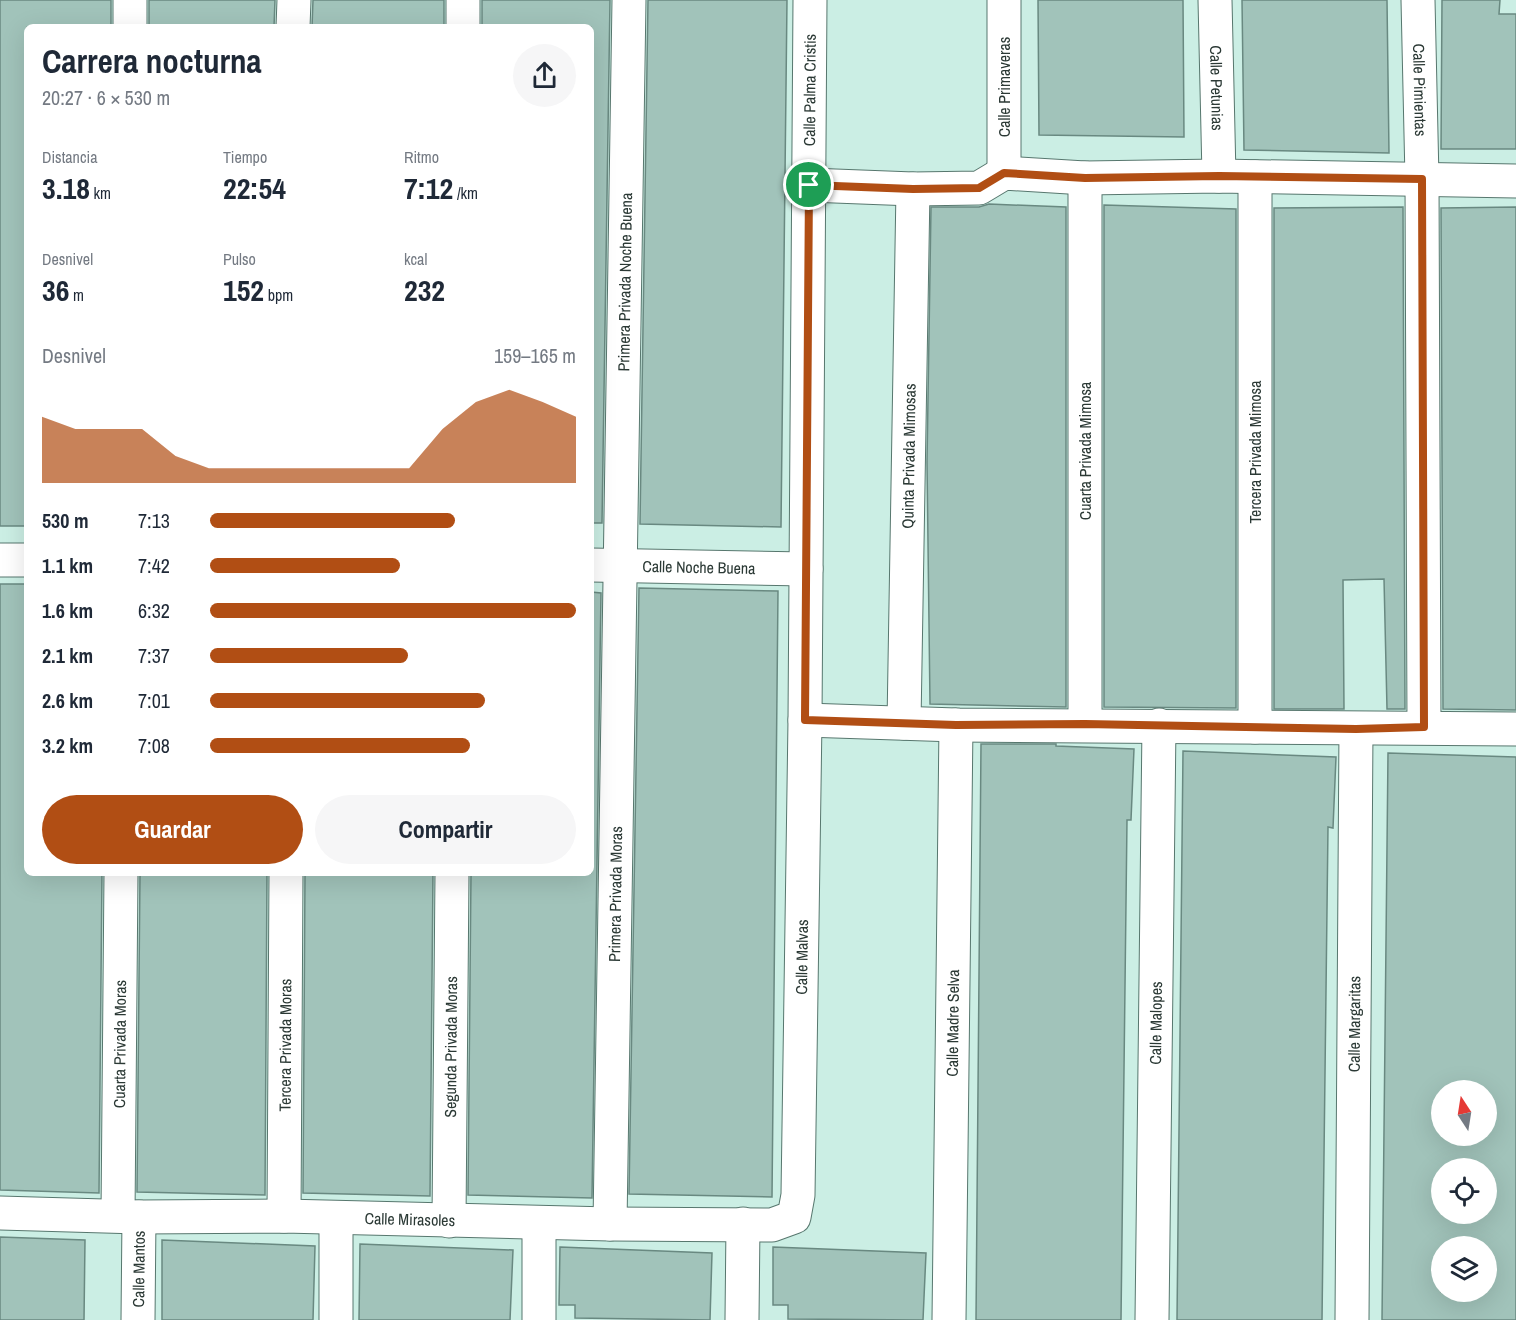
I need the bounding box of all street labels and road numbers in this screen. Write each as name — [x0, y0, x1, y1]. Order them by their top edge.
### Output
street label: Calle Palma Cristis — [798, 34, 821, 146]
street label: Calle Primaveras — [993, 37, 1015, 137]
street label: Calle Pimientas — [1408, 43, 1432, 137]
street label: Calle Petunias — [1205, 45, 1229, 131]
street label: Primera Privada Noche Buena — [612, 192, 637, 372]
street label: Tercera Privada Mimosa — [1244, 380, 1266, 523]
street label: Cuarta Privada Mimosa — [1074, 381, 1096, 520]
street label: Quinta Privada Mimosas — [896, 383, 921, 529]
street label: Calle Noche Buena — [642, 555, 756, 579]
street label: Primera Privada Moras — [603, 826, 627, 962]
street label: Calle Malvas — [790, 919, 813, 995]
street label: Calle Madre Selva — [941, 969, 964, 1077]
street label: Segunda Privada Moras — [439, 976, 462, 1118]
street label: Calle Margaritas — [1343, 976, 1365, 1072]
street label: Tercera Privada Moras — [274, 979, 296, 1111]
street label: Cuarta Privada Moras — [108, 980, 131, 1108]
street label: Calle Malopes — [1144, 981, 1167, 1065]
street label: Calle Mirasoles — [364, 1207, 455, 1231]
street label: Calle Mantos — [127, 1231, 150, 1307]

